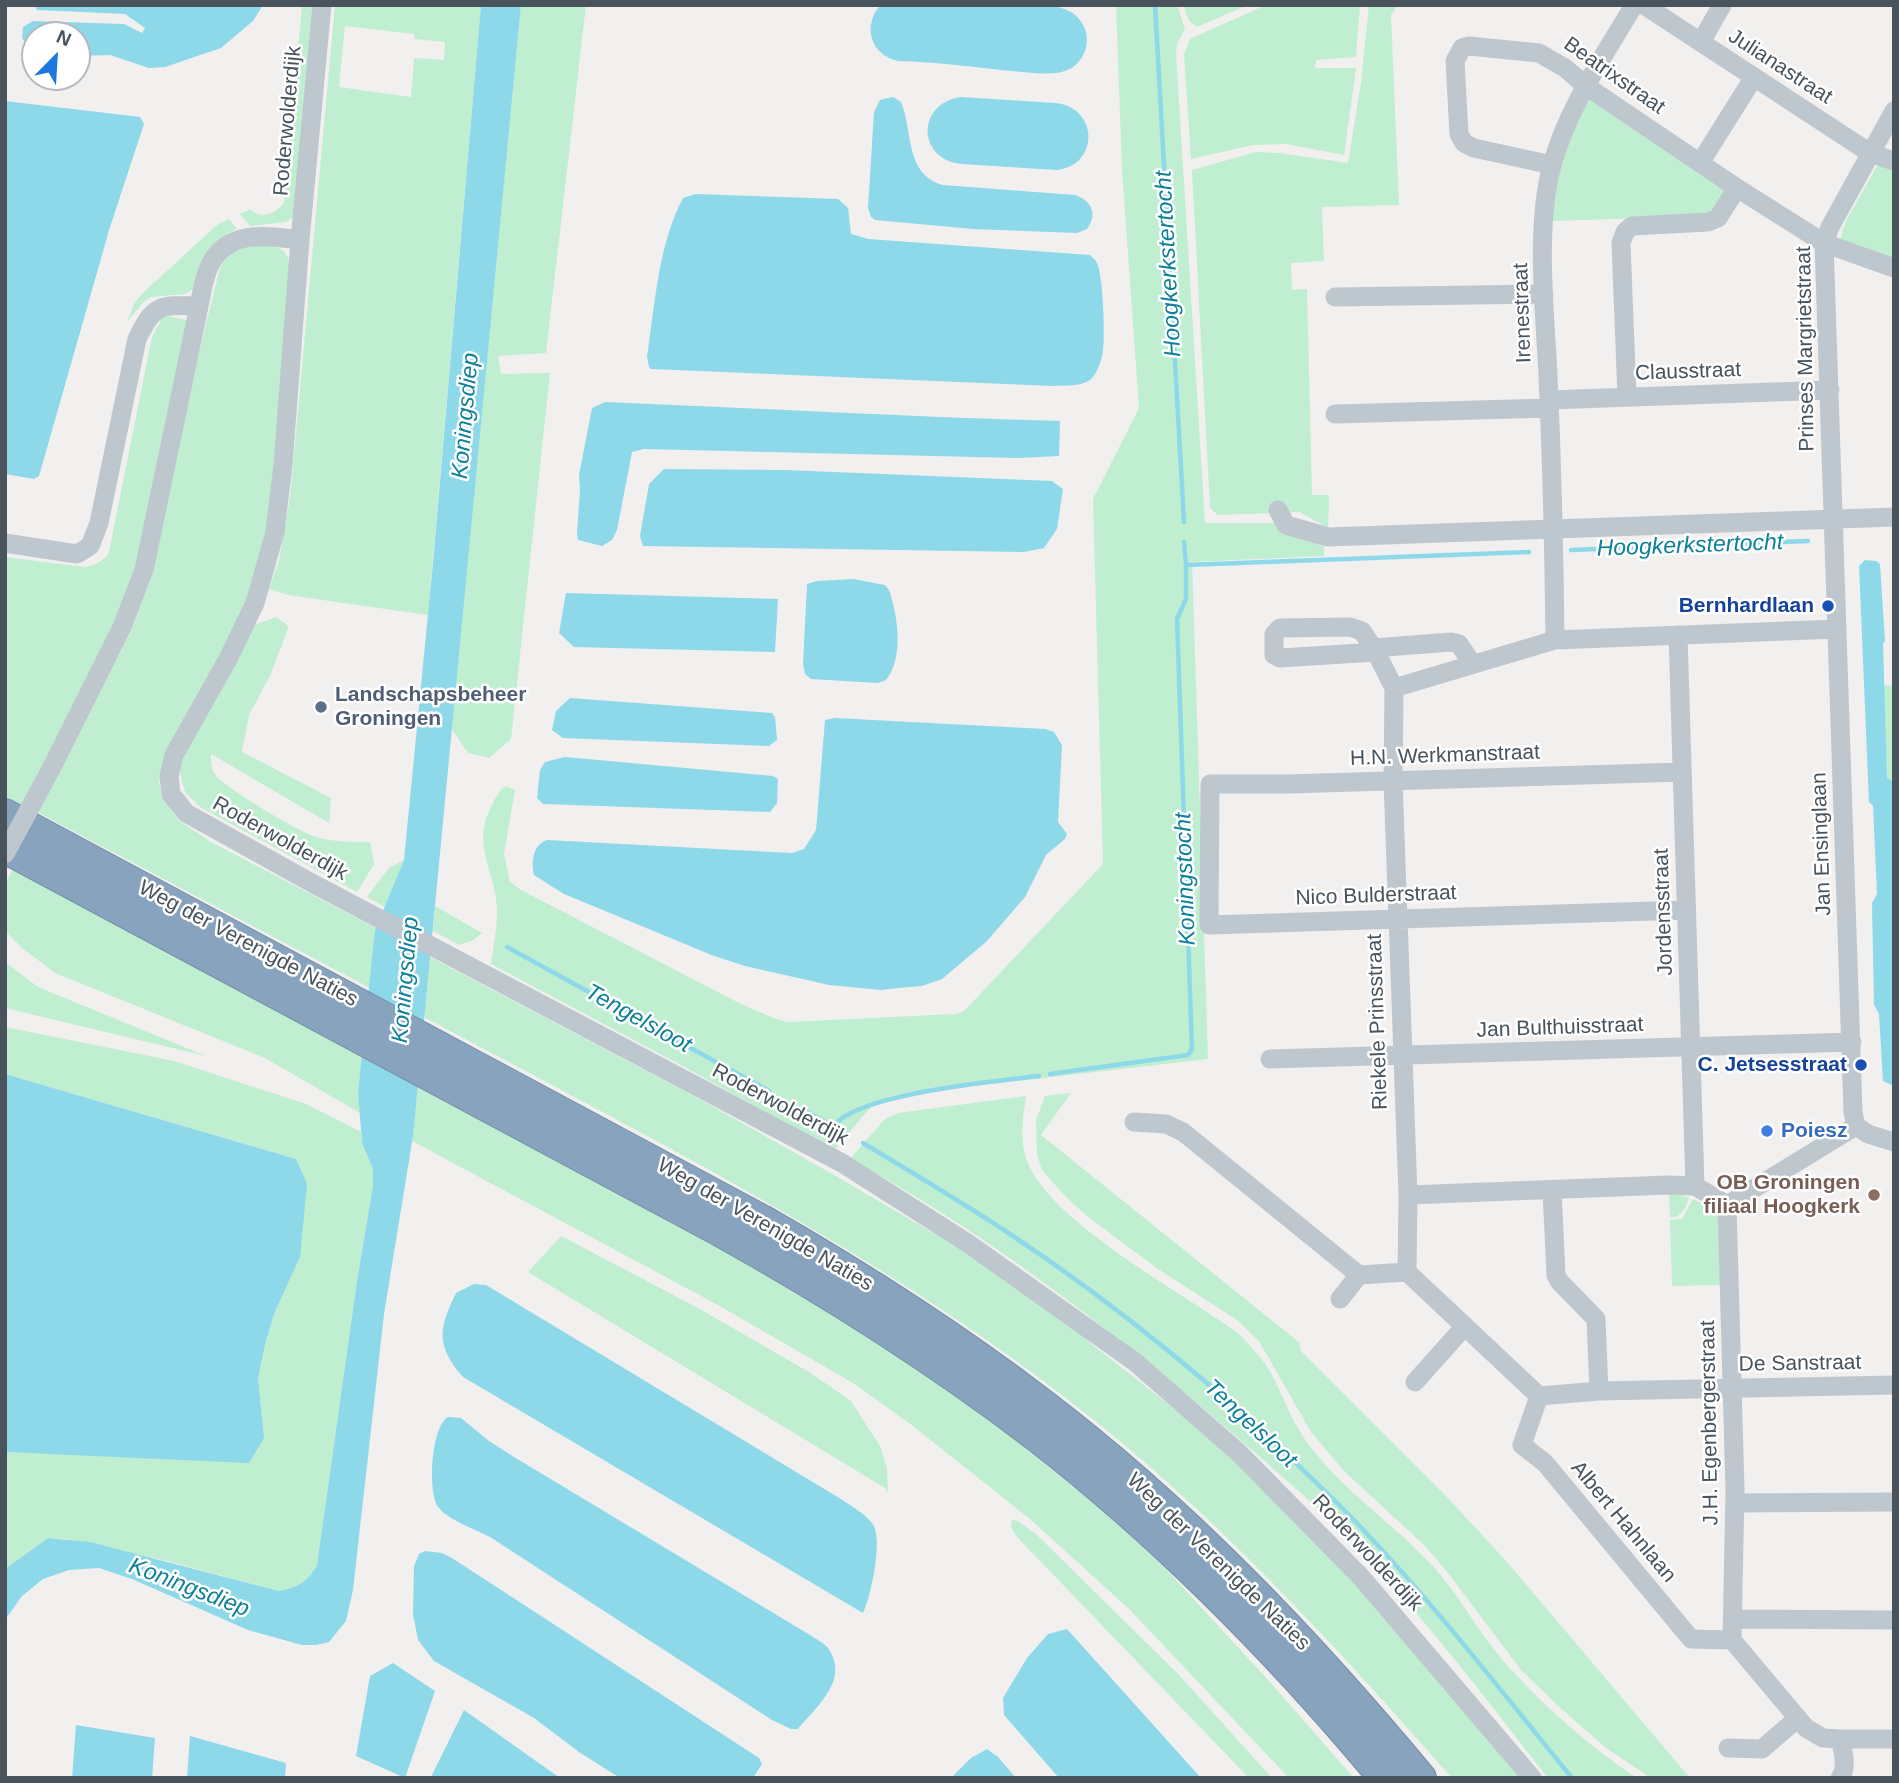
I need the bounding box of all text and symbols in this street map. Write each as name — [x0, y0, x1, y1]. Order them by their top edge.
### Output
north arrow — [21, 21, 91, 91]
street label: Julianastraat — [1723, 24, 1837, 110]
text: N — [53, 26, 74, 51]
street label: Beatrixstraat — [1558, 32, 1670, 120]
street label: Roderwolderdijk — [269, 45, 307, 197]
water label: Hoogkerkstertocht — [1150, 170, 1188, 358]
street label: Prinses Margrietstraat — [1792, 246, 1820, 452]
street label: Irenestraat — [1509, 262, 1537, 364]
water label: Koningsdiep — [447, 352, 485, 480]
street label: Clausstraat — [1634, 358, 1742, 386]
water label: Hoogkerkstertocht — [1596, 529, 1784, 563]
place label: Bernhardlaan — [1679, 593, 1814, 619]
marker: Bernhardlaan — [1820, 598, 1836, 614]
place label: Landschapsbeheer Groningen — [335, 682, 526, 732]
marker: Landschapsbeheer Groningen — [313, 699, 329, 715]
street label: H.N. Werkmanstraat — [1350, 740, 1540, 772]
street label: Jan Ensinglaan — [1807, 772, 1837, 916]
street label: Roderwolderdijk — [208, 791, 352, 887]
water label: Koningstocht — [1170, 812, 1202, 946]
street label: Jordensstraat — [1649, 848, 1679, 976]
street label: Weg der Verenigde Naties — [134, 875, 362, 1013]
street label: Nico Bulderstraat — [1295, 881, 1457, 911]
water label: Koningsdiep — [387, 916, 425, 1044]
street label: Riekele Prinsstraat — [1362, 933, 1394, 1111]
water label: Tengelsloot — [580, 979, 696, 1059]
street label: Jan Bulthuisstraat — [1476, 1012, 1644, 1044]
place label: C. Jetsesstraat — [1698, 1052, 1847, 1078]
marker: C. Jetsesstraat — [1853, 1057, 1869, 1073]
street label: Roderwolderdijk — [708, 1059, 852, 1151]
place label: Poiesz — [1781, 1118, 1848, 1144]
marker: Poiesz — [1759, 1123, 1775, 1139]
street label: Weg der Verenigde Naties — [653, 1153, 877, 1297]
place label: OB Groningen filiaal Hoogkerk — [1704, 1170, 1860, 1220]
marker: OB Groningen filiaal Hoogkerk — [1866, 1187, 1882, 1203]
street label: J.H. Egenbergerstraat — [1696, 1320, 1724, 1526]
street label: De Sanstraat — [1739, 1350, 1861, 1378]
water label: Tengelsloot — [1198, 1374, 1302, 1474]
street label: Albert Hahnlaan — [1565, 1456, 1681, 1588]
street label: Weg der Verenigde Naties — [1121, 1468, 1315, 1656]
street label: Roderwolderdijk — [1306, 1489, 1428, 1617]
water label: Koningsdiep — [125, 1552, 253, 1624]

